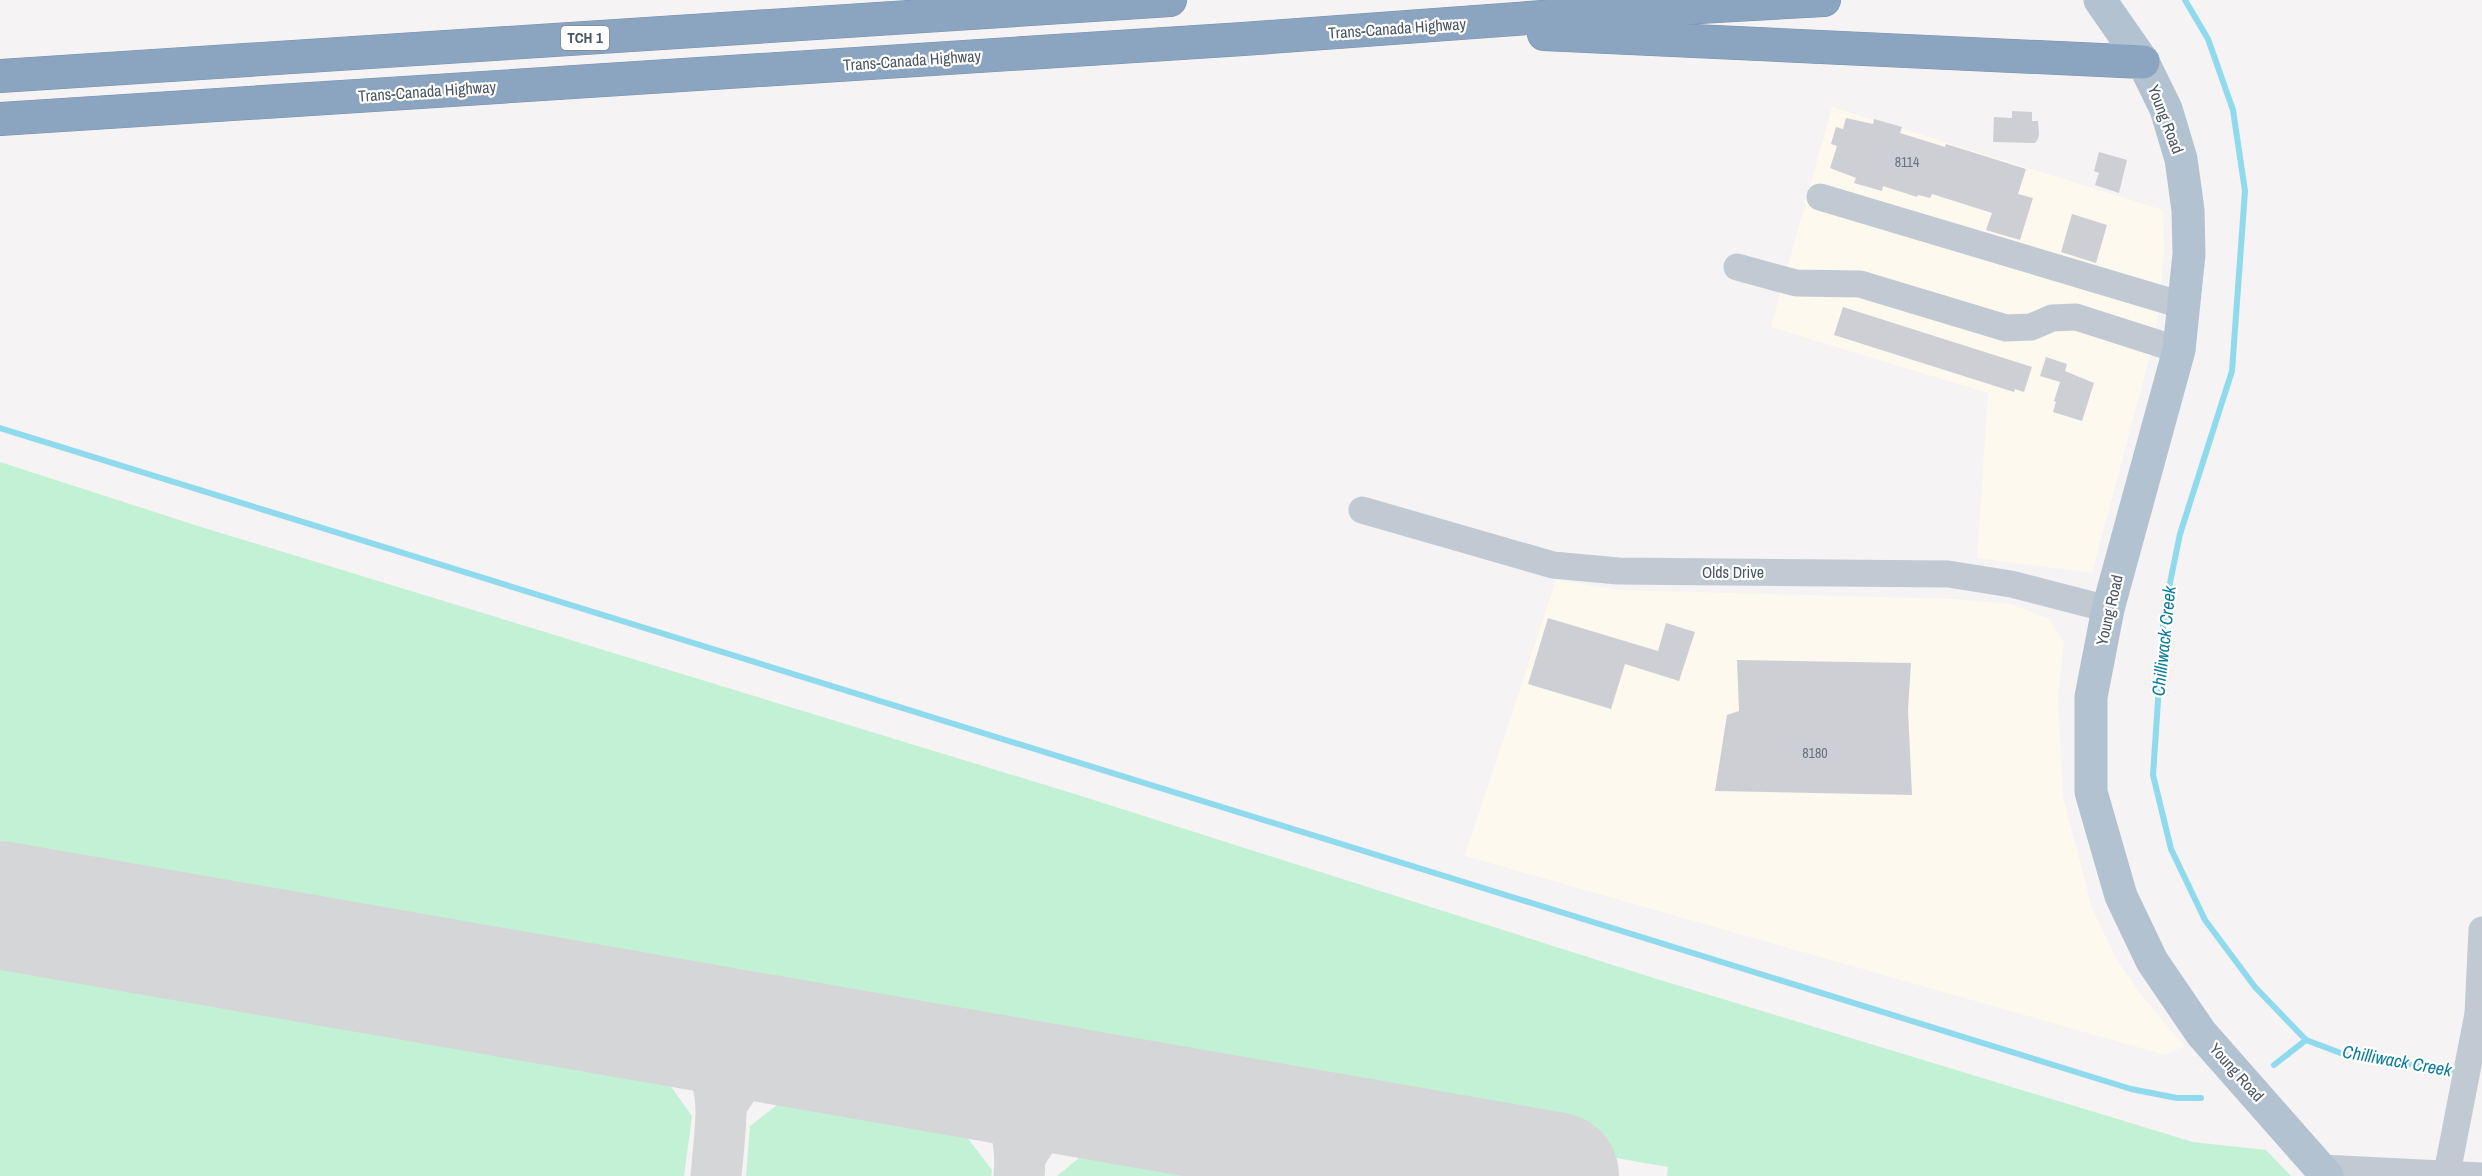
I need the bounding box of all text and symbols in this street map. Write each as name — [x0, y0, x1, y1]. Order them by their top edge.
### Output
street label: Trans-Canada Highway — [1327, 12, 1467, 44]
road number: TCH 1 — [561, 26, 609, 50]
street label: Trans-Canada Highway — [842, 44, 982, 76]
street label: Trans-Canada Highway — [357, 75, 497, 107]
street label: Young Road — [2143, 81, 2189, 157]
house number: 8114 — [1895, 153, 1920, 171]
street label: Olds Drive — [1702, 561, 1764, 583]
street label: Young Road — [2090, 572, 2128, 648]
water label: Chilliwack Creek — [2145, 584, 2182, 697]
house number: 8180 — [1802, 744, 1828, 762]
street label: Young Road — [2205, 1038, 2269, 1106]
water label: Chilliwack Creek — [2340, 1039, 2454, 1083]

